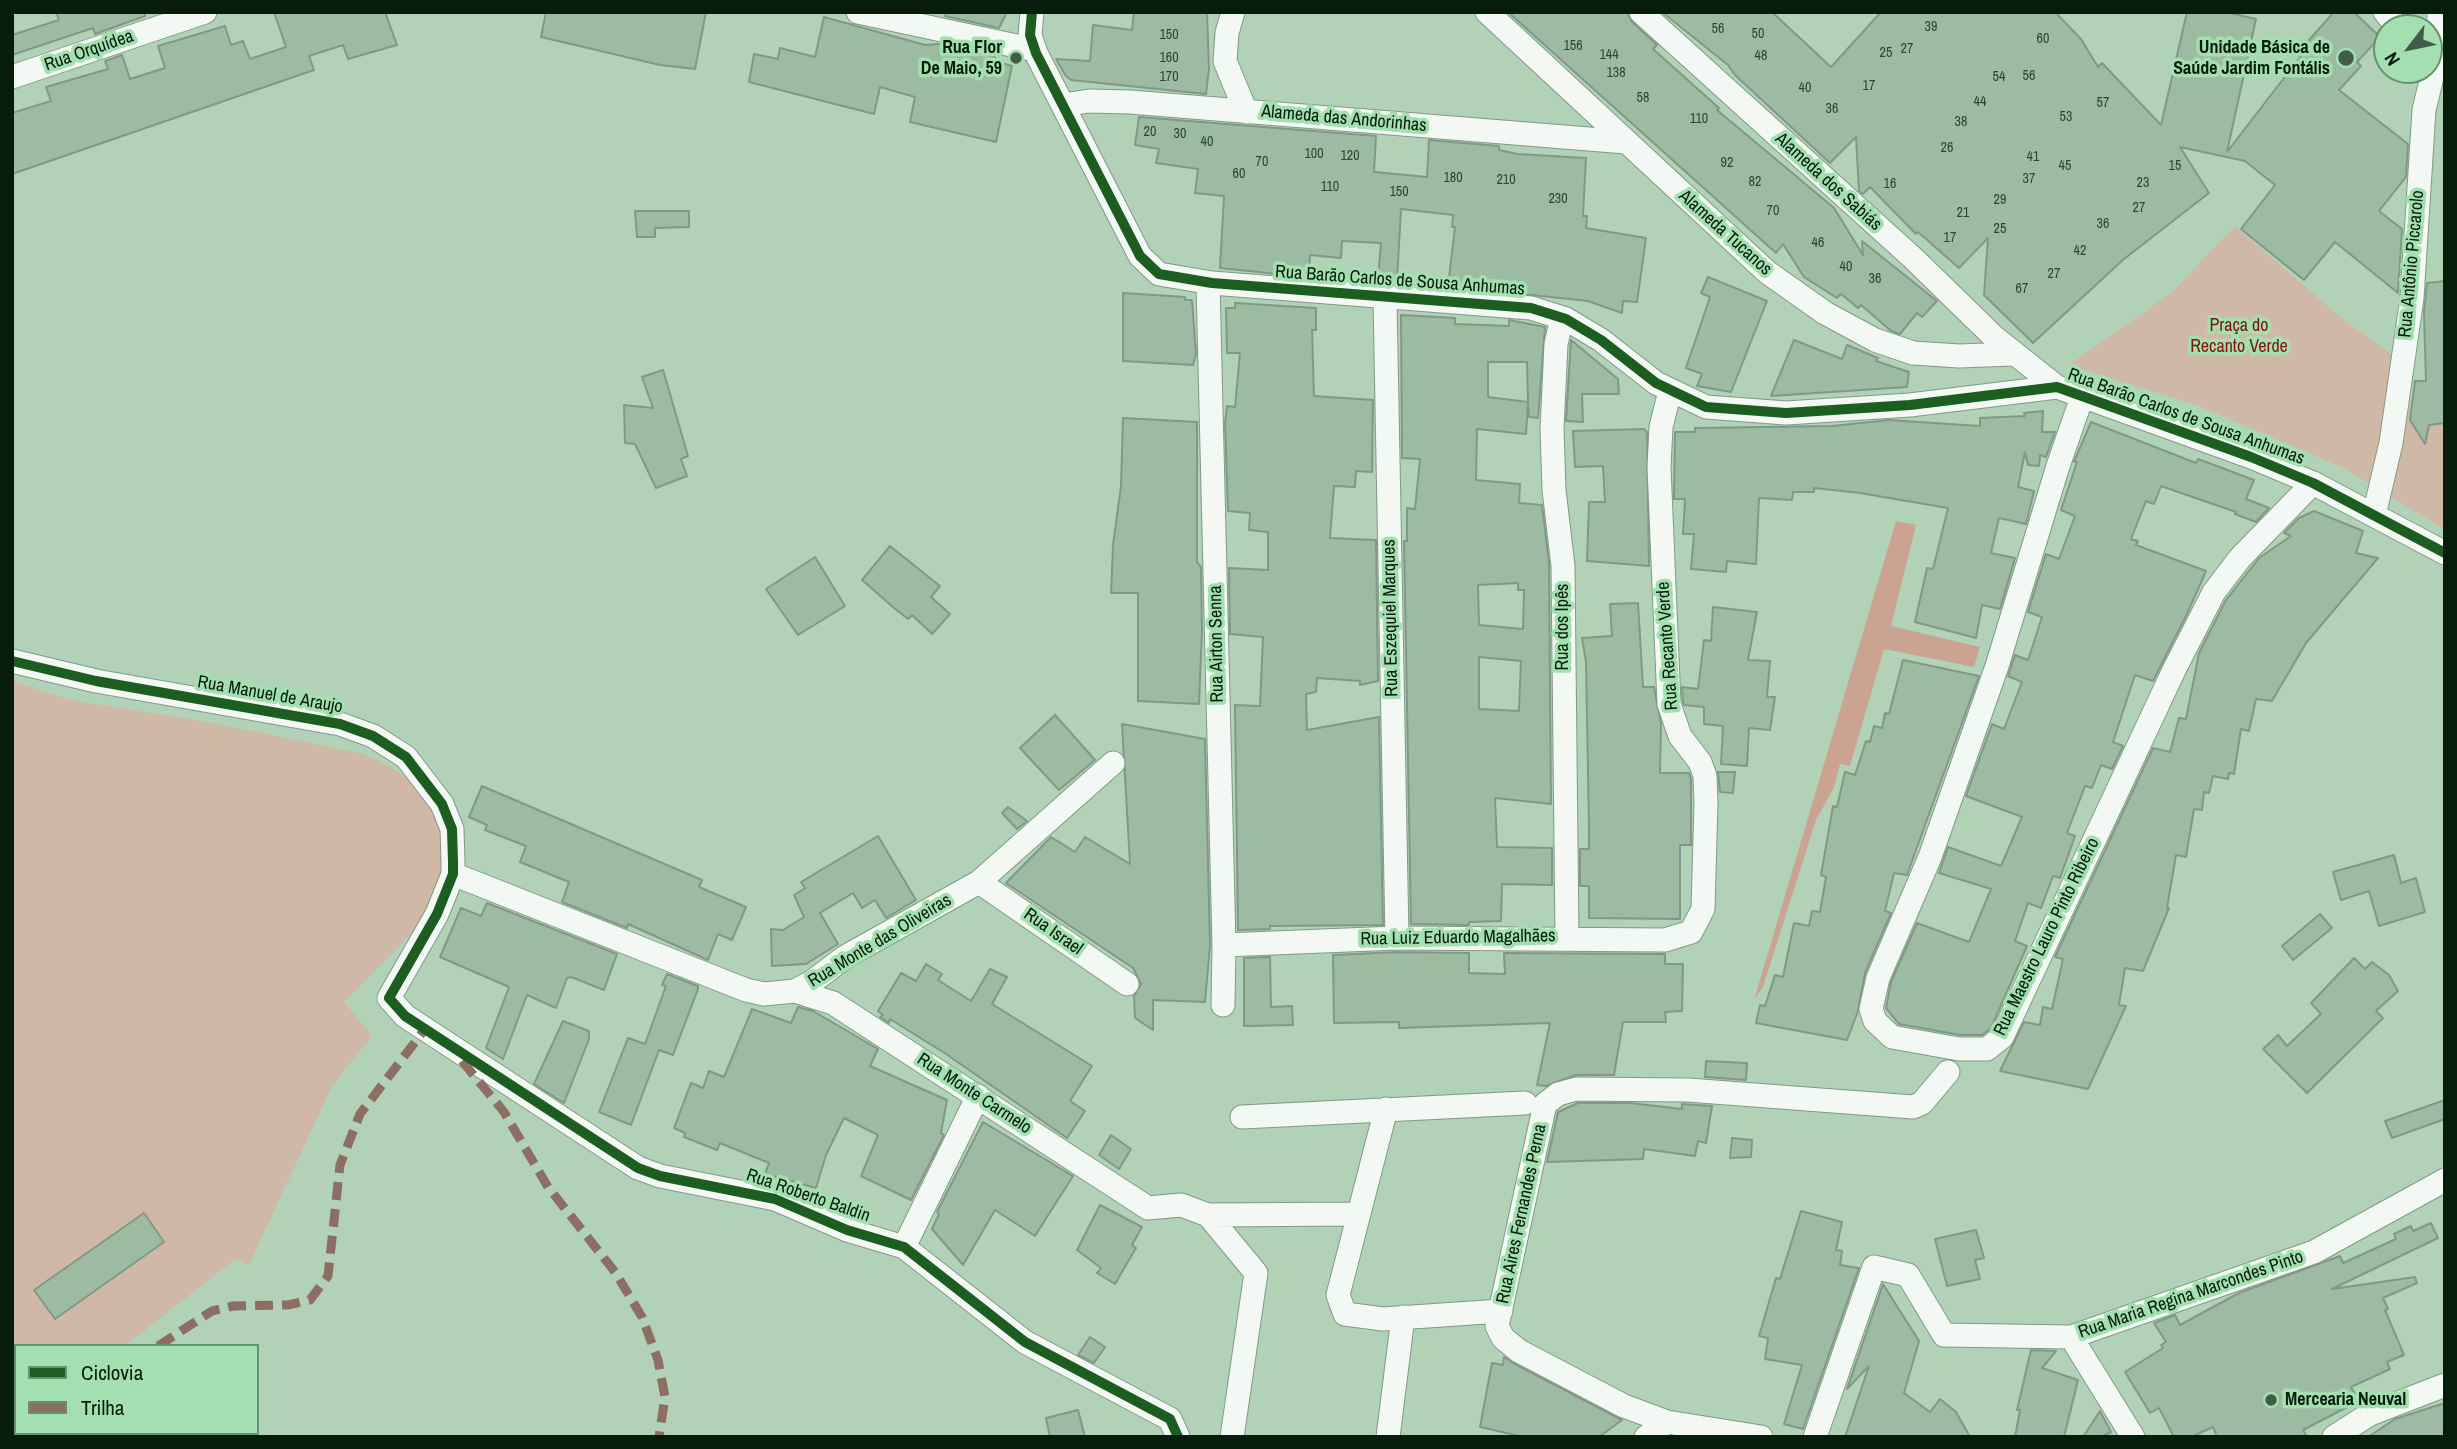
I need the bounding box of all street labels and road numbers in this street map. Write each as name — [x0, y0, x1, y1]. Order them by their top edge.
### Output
street label: Rua Orquídea — [42, 26, 136, 76]
street label: Alameda das Andorinhas — [1261, 101, 1427, 137]
street label: Alameda dos Sabiás — [1770, 128, 1886, 236]
street label: Alameda Tucanos — [1674, 186, 1776, 280]
street label: Rua Antônio Piccarolo — [2395, 189, 2429, 339]
street label: Rua Barão Carlos de Sousa Anhumas — [1274, 261, 1526, 301]
street label: Rua Barão Carlos de Sousa Anhumas — [2065, 364, 2307, 470]
street label: Rua Eszequiel Marques — [1379, 539, 1403, 697]
street label: Rua Recanto Verde — [1653, 581, 1683, 711]
street label: Rua dos Ipês — [1552, 584, 1574, 670]
street label: Rua Airton Senna — [1205, 585, 1229, 703]
street label: Rua Manuel de Araujo — [196, 672, 344, 718]
street label: Rua Maestro Lauro Pinto Ribeiro — [1990, 835, 2104, 1039]
street label: Rua Monte das Oliveiras — [804, 890, 956, 992]
street label: Rua Israel — [1019, 904, 1087, 960]
street label: Rua Luiz Eduardo Magalhães — [1360, 925, 1556, 951]
street label: Rua Monte Carmelo — [913, 1049, 1035, 1139]
street label: Rua Aires Fernandes Perna — [1492, 1122, 1552, 1306]
street label: Rua Roberto Baldin — [743, 1165, 873, 1227]
street label: Rua Maria Regina Marcondes Pinto — [2076, 1246, 2306, 1344]

